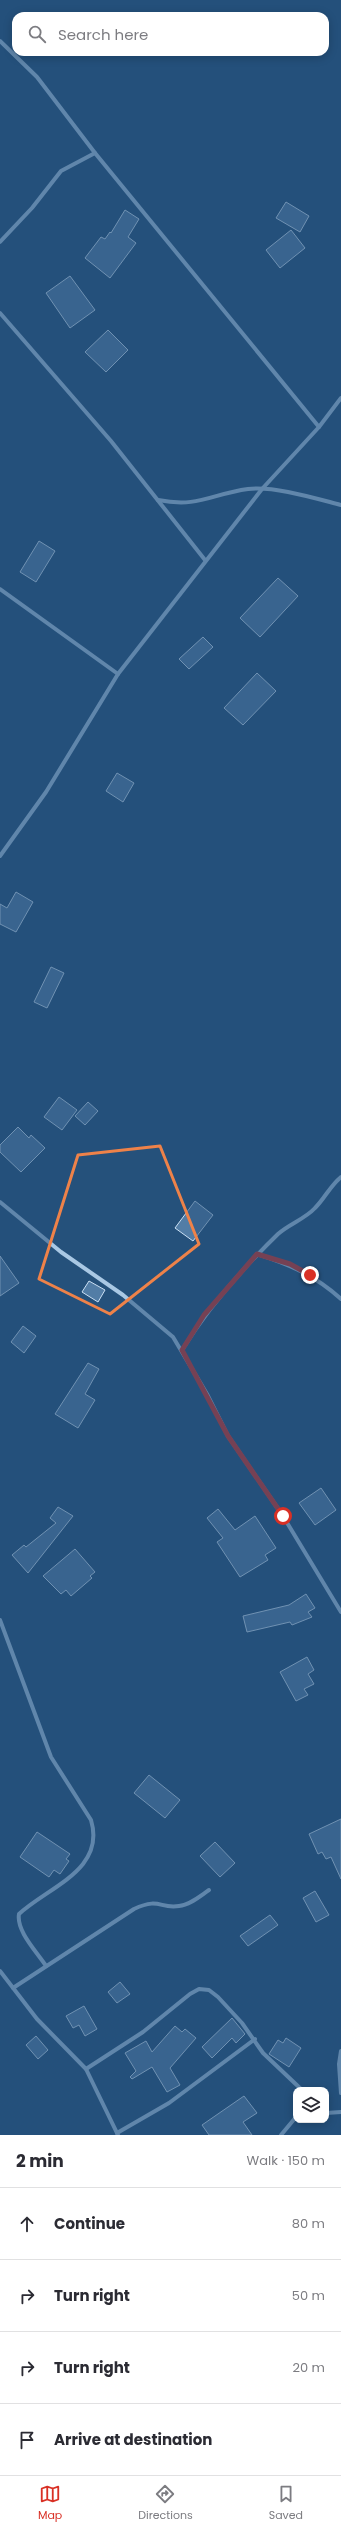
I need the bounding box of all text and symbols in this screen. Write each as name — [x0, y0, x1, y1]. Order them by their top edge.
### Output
search box — [12, 12, 329, 56]
icon: search — [26, 23, 48, 45]
text: Search here — [58, 24, 148, 45]
route end — [301, 1266, 319, 1284]
route start — [274, 1507, 292, 1525]
map controls — [293, 2087, 329, 2123]
button: layers — [293, 2087, 329, 2123]
text: 2 min — [16, 2149, 64, 2173]
text: Walk · 150 m — [247, 2151, 325, 2170]
icon: ahead — [16, 2213, 38, 2235]
text: Continue — [54, 2213, 125, 2234]
text: 80 m — [292, 2214, 325, 2233]
icon: right — [16, 2285, 38, 2307]
text: Turn right — [54, 2285, 130, 2306]
text: 50 m — [292, 2286, 325, 2305]
icon: right — [16, 2357, 38, 2379]
text: Turn right — [54, 2357, 130, 2378]
text: 20 m — [292, 2358, 325, 2377]
icon: arrive — [16, 2429, 38, 2451]
text: Arrive at destination — [54, 2429, 212, 2450]
tab: Map — [38, 2483, 62, 2524]
tab: Directions — [138, 2483, 193, 2524]
tab: Saved — [269, 2483, 303, 2524]

